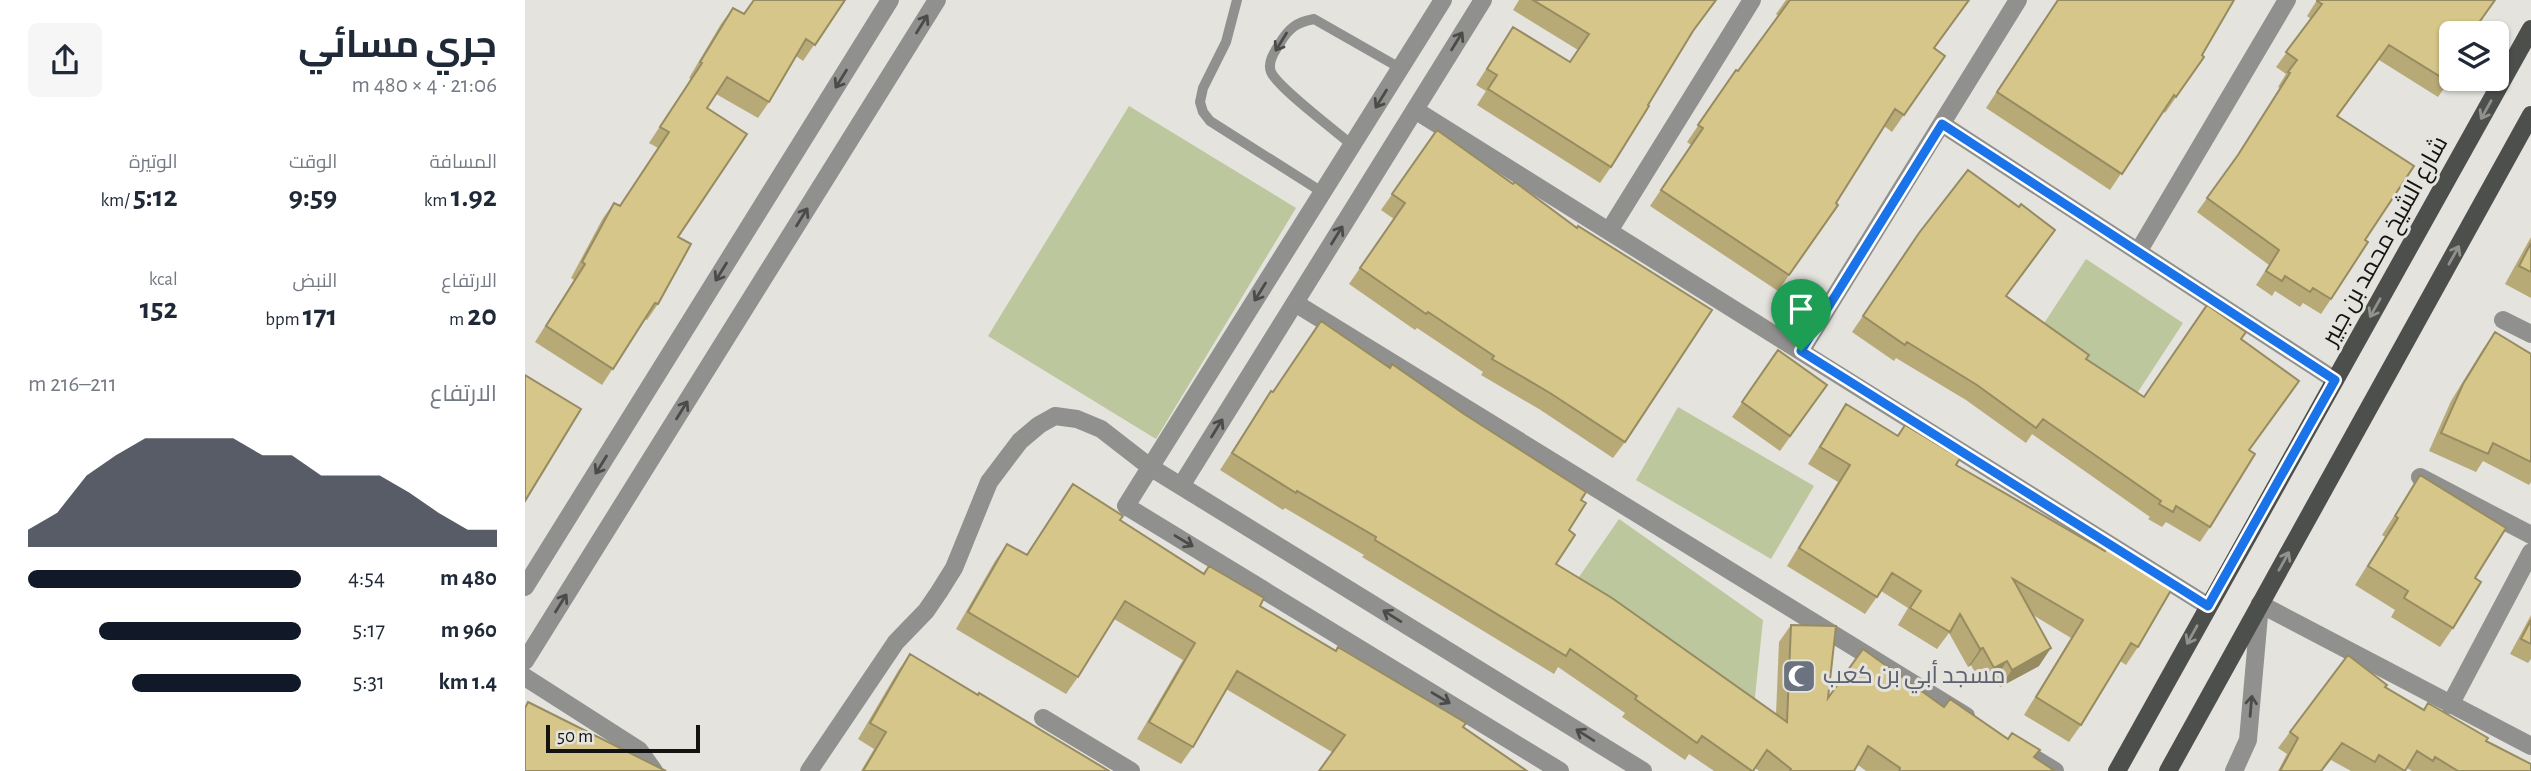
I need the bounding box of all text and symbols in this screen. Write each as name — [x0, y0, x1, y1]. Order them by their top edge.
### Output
one-way arrow — [916, 14, 930, 34]
map controls — [2439, 21, 2509, 91]
button: layers — [2439, 21, 2509, 91]
button: share — [28, 23, 102, 97]
text: جري مسائي — [298, 27, 497, 65]
one-way arrow — [1273, 31, 1287, 51]
one-way arrow — [1451, 32, 1465, 52]
one-way arrow — [834, 68, 848, 88]
text: 21:06 · 4 × 480 m — [352, 74, 497, 97]
one-way arrow — [1373, 89, 1387, 109]
one-way arrow — [2479, 99, 2493, 119]
street label: شارع الشيخ محمد بن جبير — [2316, 132, 2455, 353]
text: الوتيرة — [129, 153, 178, 172]
text: الوقت — [289, 153, 337, 172]
text: المسافة — [429, 153, 497, 172]
text: 5:12 — [133, 182, 178, 212]
text: 9:59 — [289, 182, 337, 212]
text: 1.92 — [451, 182, 497, 212]
text: /km — [100, 191, 133, 210]
text: km — [424, 191, 451, 210]
one-way arrow — [795, 207, 809, 227]
one-way arrow — [1331, 225, 1345, 245]
one-way arrow — [2447, 245, 2461, 266]
one-way arrow — [714, 262, 729, 281]
text: kcal — [149, 270, 178, 289]
text: النبض — [293, 272, 337, 291]
text: الارتفاع — [441, 272, 497, 291]
pin — [1771, 279, 1831, 351]
one-way arrow — [1252, 282, 1267, 301]
icon: arrive — [1782, 290, 1820, 328]
text: 152 — [140, 294, 178, 324]
one-way arrow — [2368, 298, 2382, 318]
text: 171 — [303, 301, 337, 331]
text: 20 — [467, 301, 497, 331]
text: bpm — [265, 310, 303, 329]
text: m — [449, 310, 467, 329]
text: 211–216 m — [28, 373, 117, 396]
text: الارتفاع — [430, 383, 497, 406]
one-way arrow — [675, 400, 689, 420]
one-way arrow — [1211, 418, 1225, 438]
one-way arrow — [593, 455, 607, 475]
one-way arrow — [1173, 535, 1193, 549]
one-way arrow — [2278, 551, 2291, 572]
text: 4:54 — [348, 567, 385, 590]
text: 480 m — [440, 567, 497, 590]
one-way arrow — [555, 593, 569, 613]
one-way arrow — [1382, 608, 1402, 622]
text: 5:17 — [353, 619, 385, 642]
text: 960 m — [441, 619, 497, 642]
one-way arrow — [2185, 625, 2199, 645]
mosque icon: مسجد أبي بن كعب — [1780, 657, 1818, 695]
place label: مسجد أبي بن كعب — [1823, 659, 2005, 694]
text: 5:31 — [353, 671, 385, 694]
text: 1.4 km — [438, 671, 497, 694]
one-way arrow — [1430, 692, 1450, 706]
one-way arrow — [2245, 695, 2258, 718]
scale bar — [546, 722, 700, 754]
text: 50 m — [557, 727, 593, 746]
one-way arrow — [1576, 728, 1596, 742]

